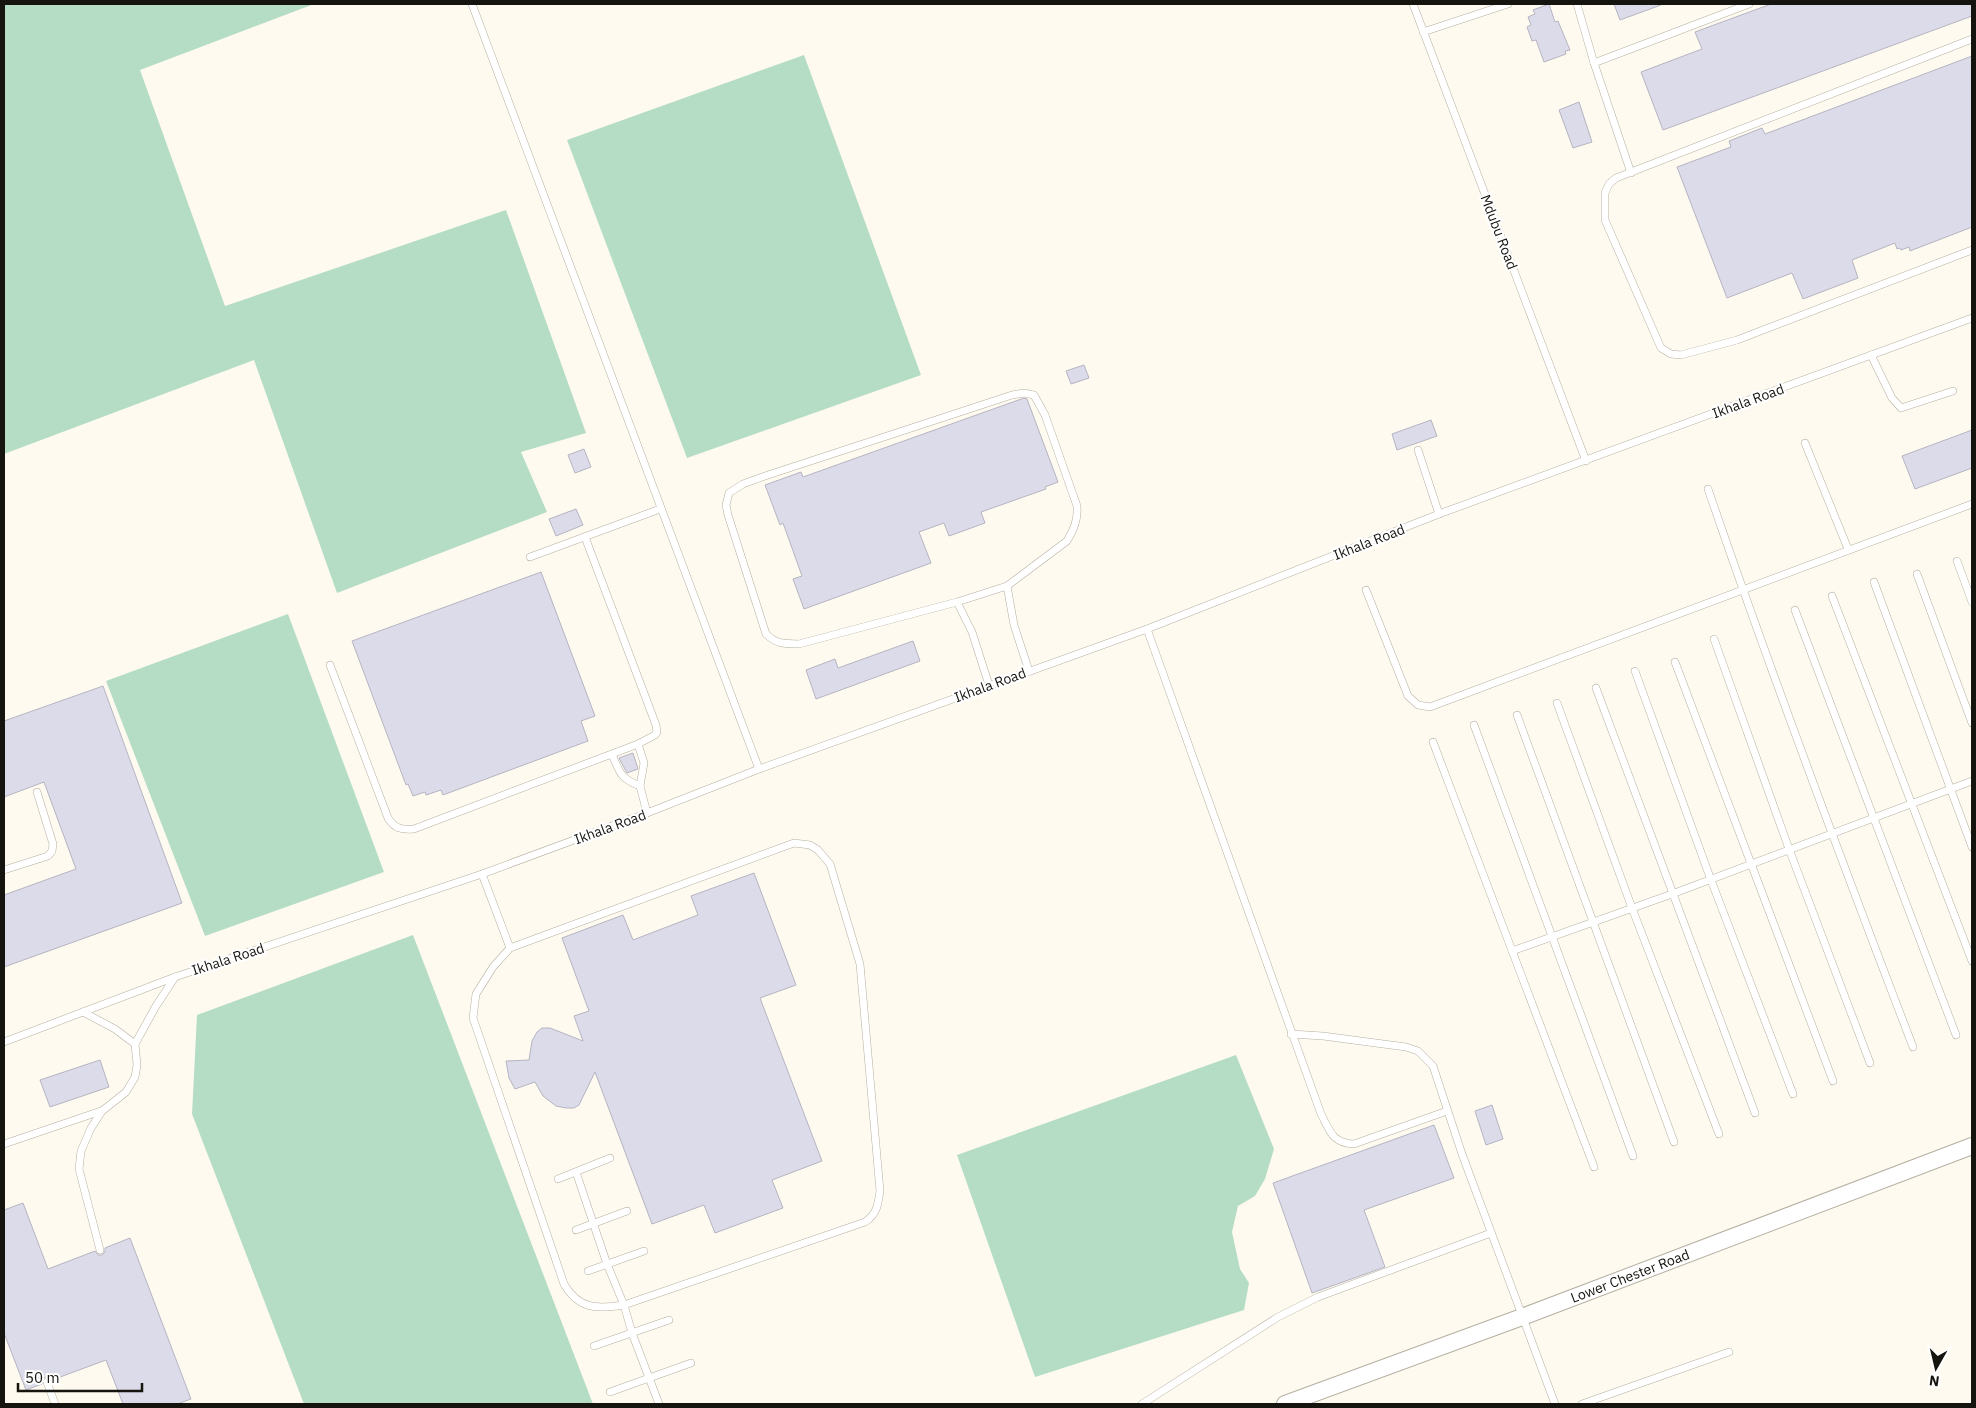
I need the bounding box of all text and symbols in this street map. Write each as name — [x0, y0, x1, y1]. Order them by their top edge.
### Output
street label: Mdubu Road — [1476, 192, 1522, 272]
street label: Ikhala Road — [1710, 380, 1786, 422]
street label: Ikhala Road — [1331, 520, 1407, 564]
street label: Ikhala Road — [952, 664, 1028, 706]
street label: Ikhala Road — [572, 806, 648, 848]
street label: Ikhala Road — [189, 939, 267, 979]
street label: Lower Chester Road — [1568, 1245, 1692, 1307]
north arrow — [1911, 1343, 1961, 1393]
scale bar — [18, 1360, 141, 1392]
text: 50 m — [25, 1368, 60, 1387]
text: N — [1928, 1371, 1940, 1390]

